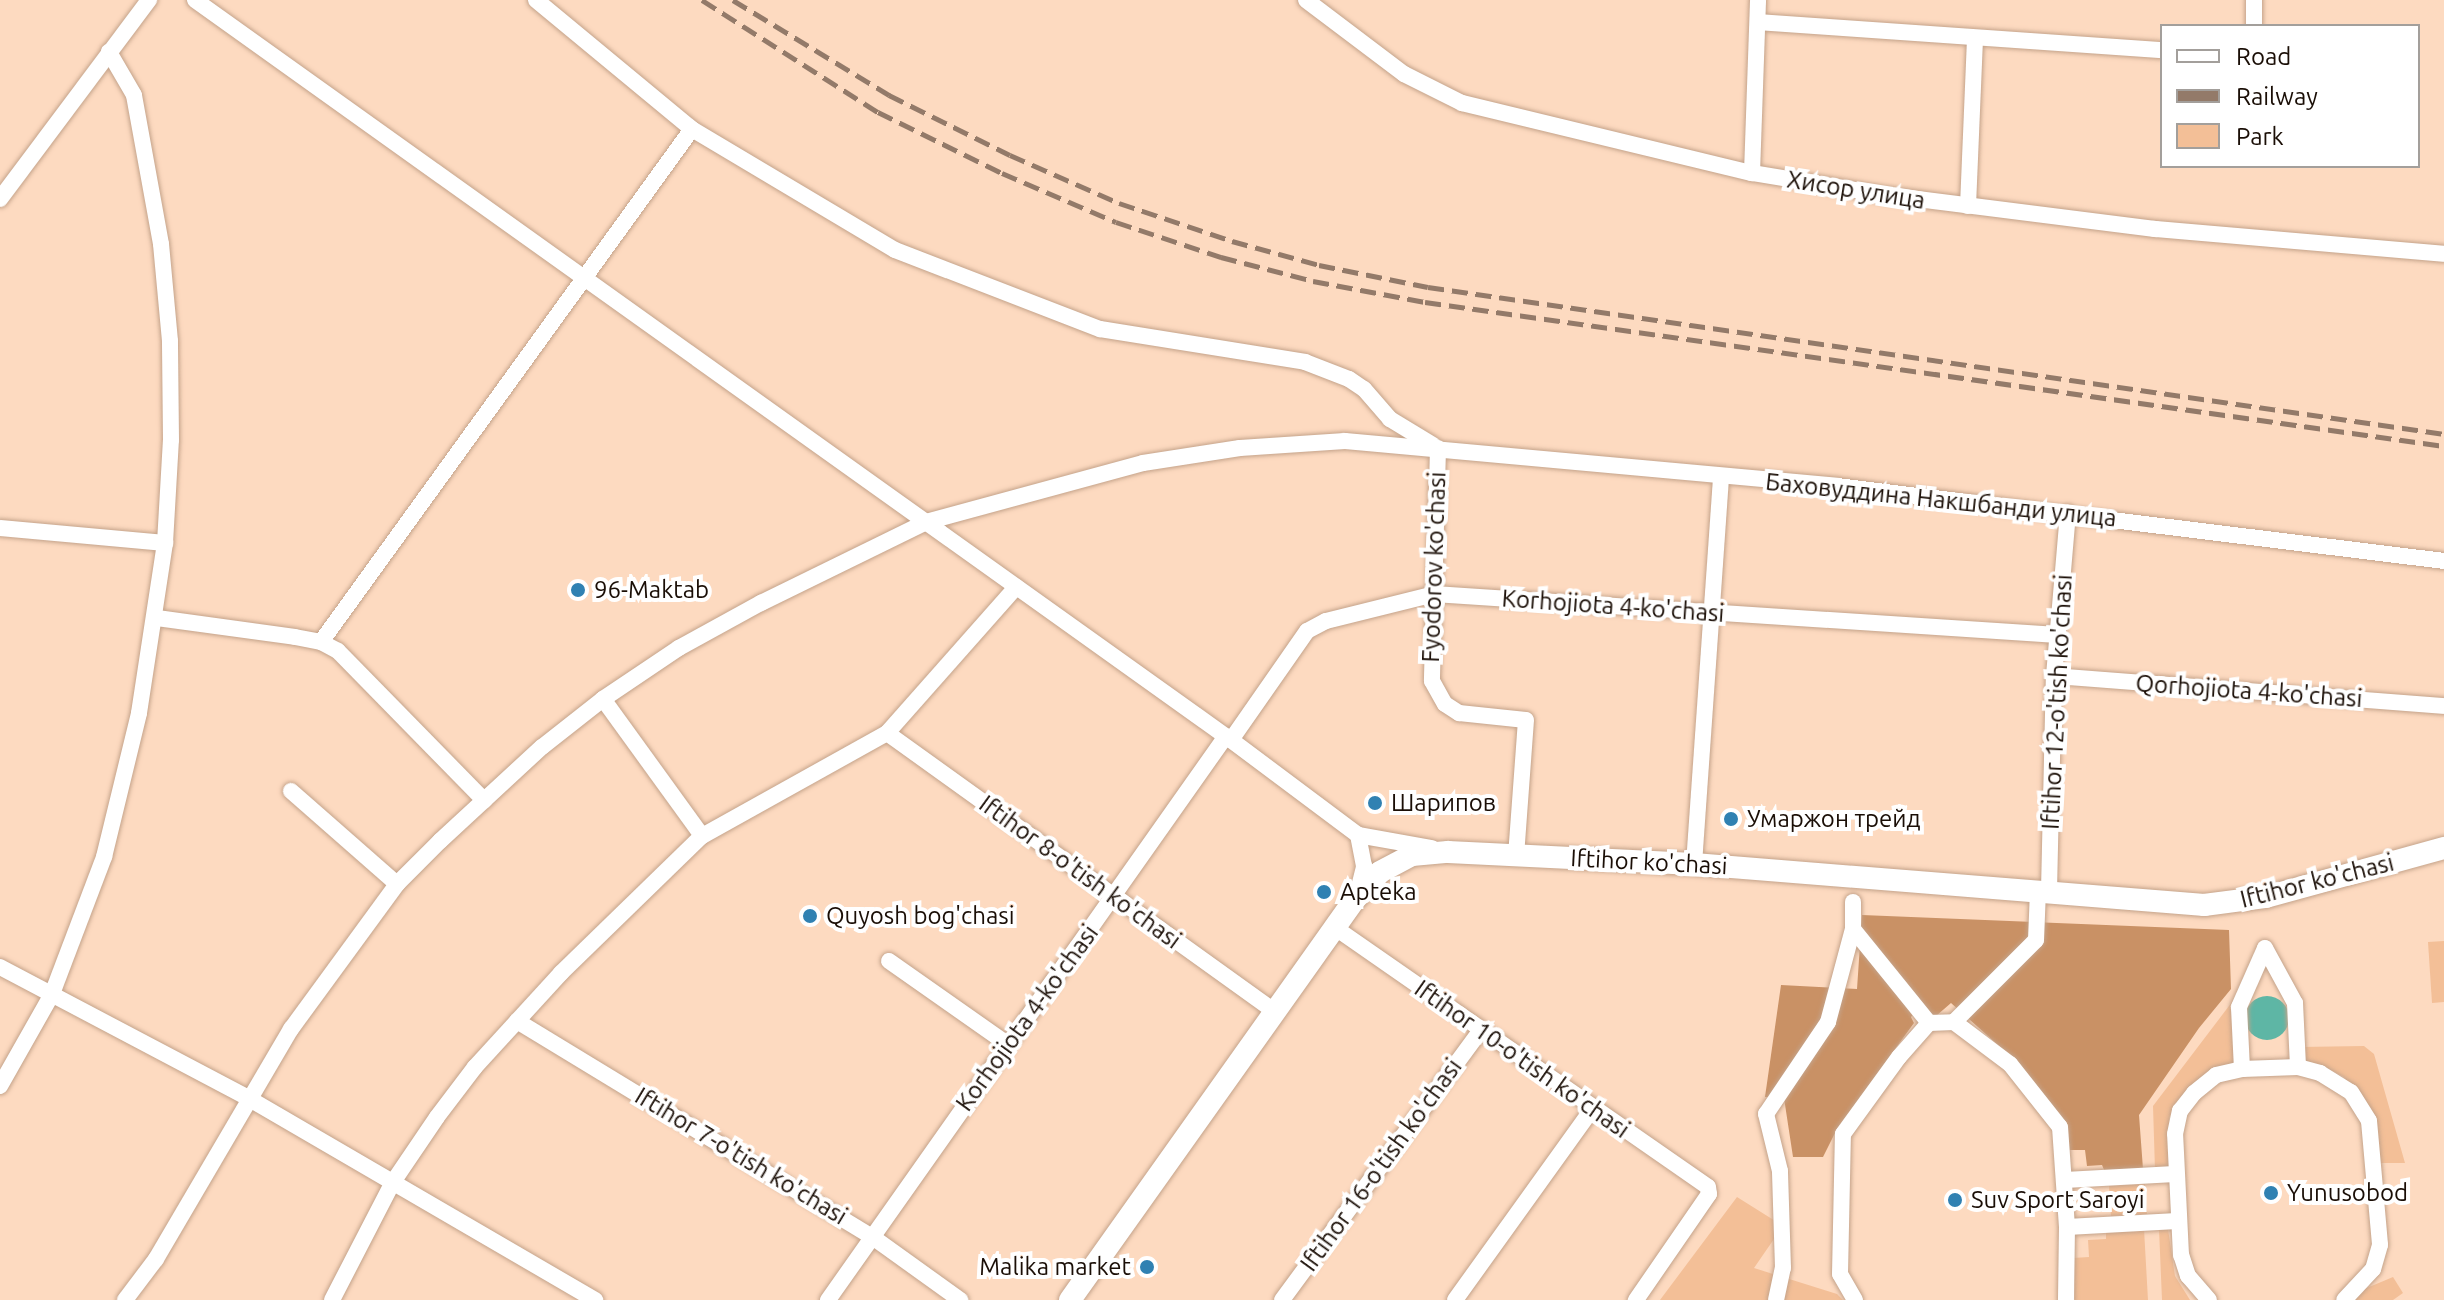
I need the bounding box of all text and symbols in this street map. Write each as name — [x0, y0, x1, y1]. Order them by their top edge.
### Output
legend — [2160, 24, 2420, 168]
text: Road — [2236, 43, 2291, 70]
text: Railway — [2236, 83, 2318, 110]
text: Park — [2236, 123, 2284, 150]
street label: Хисор улица — [1785, 165, 1927, 215]
street label: Баховуддина Накшбанди улица — [1764, 467, 2118, 533]
street label: Fyodorov ko'chasi — [1416, 471, 1452, 663]
street label: Iftihor 12-o'tish ko'chasi — [2036, 574, 2078, 830]
place label: 96-Maktab — [594, 576, 709, 604]
marker: 96-Maktab — [569, 581, 587, 599]
street label: Korhojiota 4-ko'chasi — [1501, 584, 1725, 628]
street label: Qorhojiota 4-ko'chasi — [2135, 669, 2363, 713]
street label: Iftihor 8-o'tish ko'chasi — [974, 789, 1186, 955]
place label: Шарипов — [1391, 789, 1496, 817]
marker: Шарипов — [1366, 794, 1384, 812]
place label: Умаржон трейд — [1747, 805, 1921, 833]
marker: Умаржон трейд — [1722, 810, 1740, 828]
street label: Iftihor ko'chasi — [1570, 844, 1728, 880]
street label: Iftihor ko'chasi — [2237, 848, 2397, 914]
place label: Apteka — [1340, 878, 1417, 906]
marker: Apteka — [1315, 883, 1333, 901]
place label: Quyosh bog'chasi — [826, 902, 1015, 930]
marker: Quyosh bog'chasi — [801, 907, 819, 925]
street label: Korhojiota 4-ko'chasi — [950, 919, 1104, 1117]
street label: Iftihor 10-o'tish ko'chasi — [1409, 974, 1635, 1144]
street label: Iftihor 16-o'tish ko'chasi — [1294, 1053, 1468, 1277]
street label: Iftihor 7-o'tish ko'chasi — [630, 1081, 852, 1231]
place label: Yunusobod — [2287, 1179, 2408, 1207]
marker: Yunusobod — [2262, 1184, 2280, 1202]
place label: Suv Sport Saroyi — [1971, 1186, 2145, 1214]
marker: Suv Sport Saroyi — [1946, 1191, 1964, 1209]
place label: Malika market — [979, 1253, 1131, 1281]
marker: Malika market — [1138, 1258, 1156, 1276]

